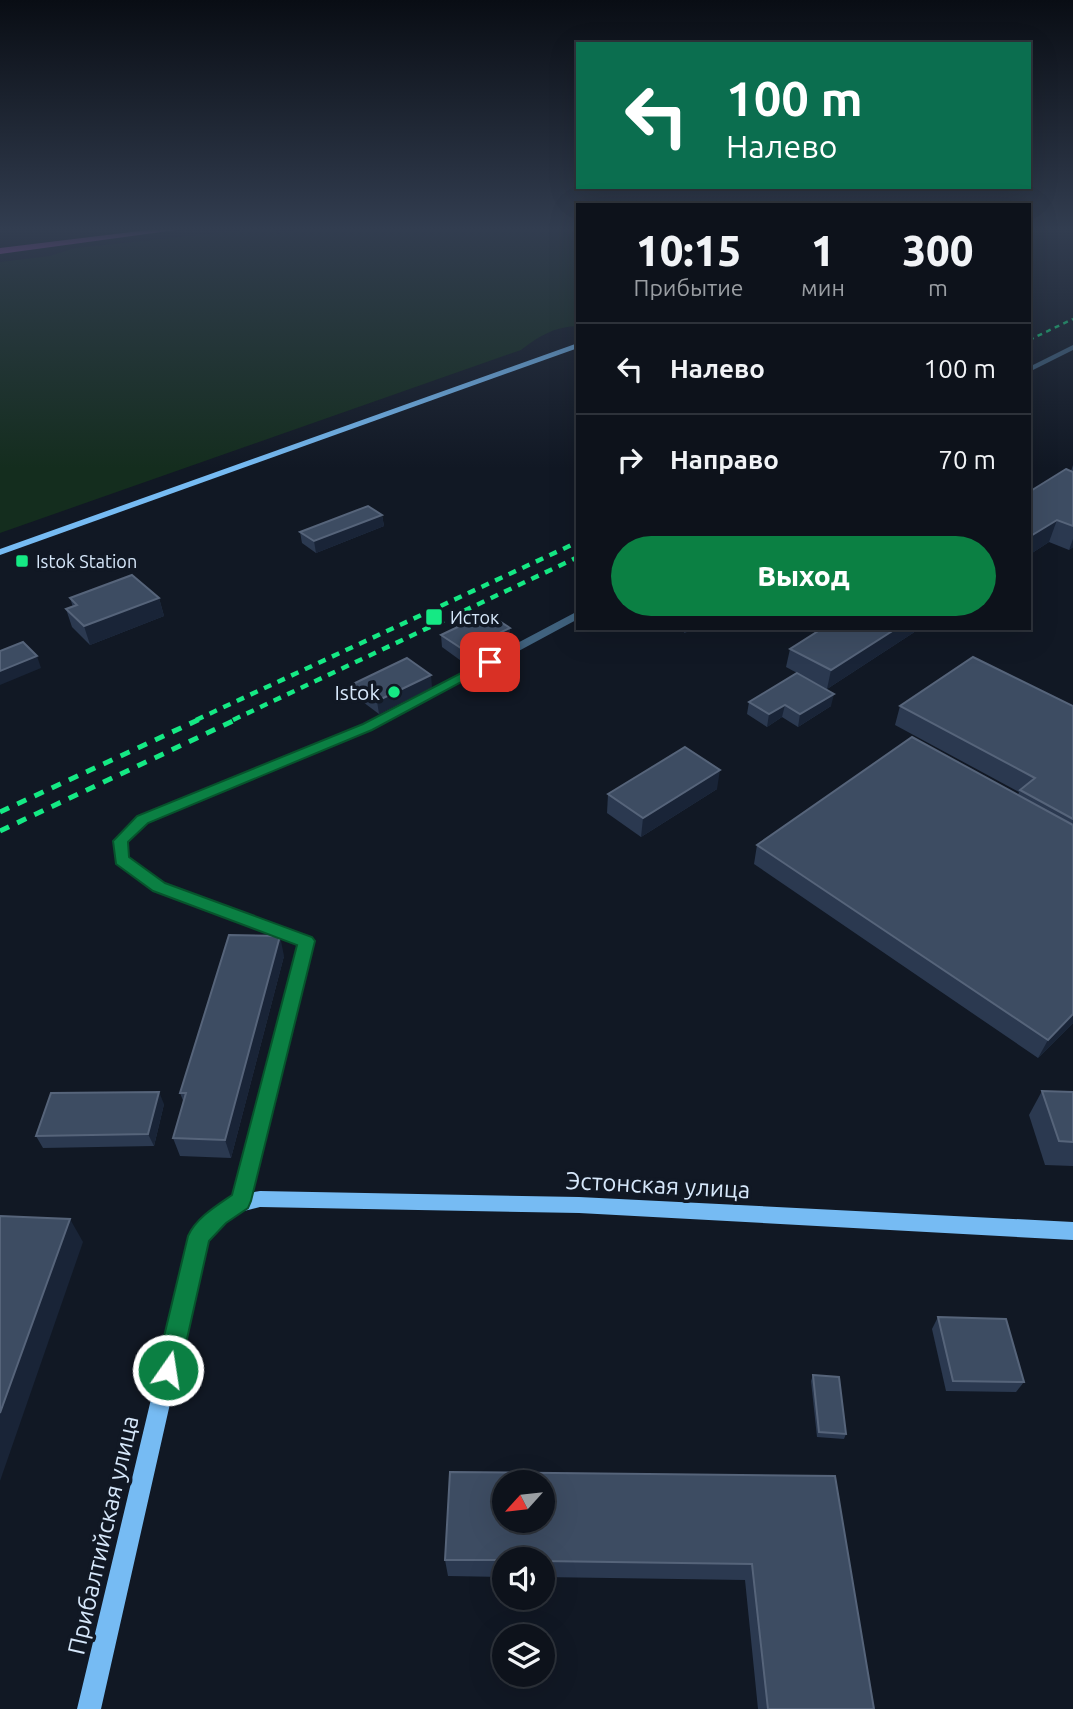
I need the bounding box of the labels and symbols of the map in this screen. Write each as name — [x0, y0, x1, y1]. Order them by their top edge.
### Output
place label: Istok Station — [36, 551, 137, 571]
marker: Istok Station — [14, 553, 30, 569]
marker: Исток — [424, 607, 444, 627]
place label: Исток — [450, 607, 499, 627]
pin — [460, 632, 520, 692]
place label: Istok — [334, 680, 380, 704]
marker: Istok — [386, 684, 402, 700]
street label: Эстонская улица — [565, 1167, 751, 1203]
position arrow — [131, 1333, 205, 1407]
street label: Прибалтийская улица — [62, 1413, 144, 1657]
north arrow — [492, 1470, 555, 1533]

